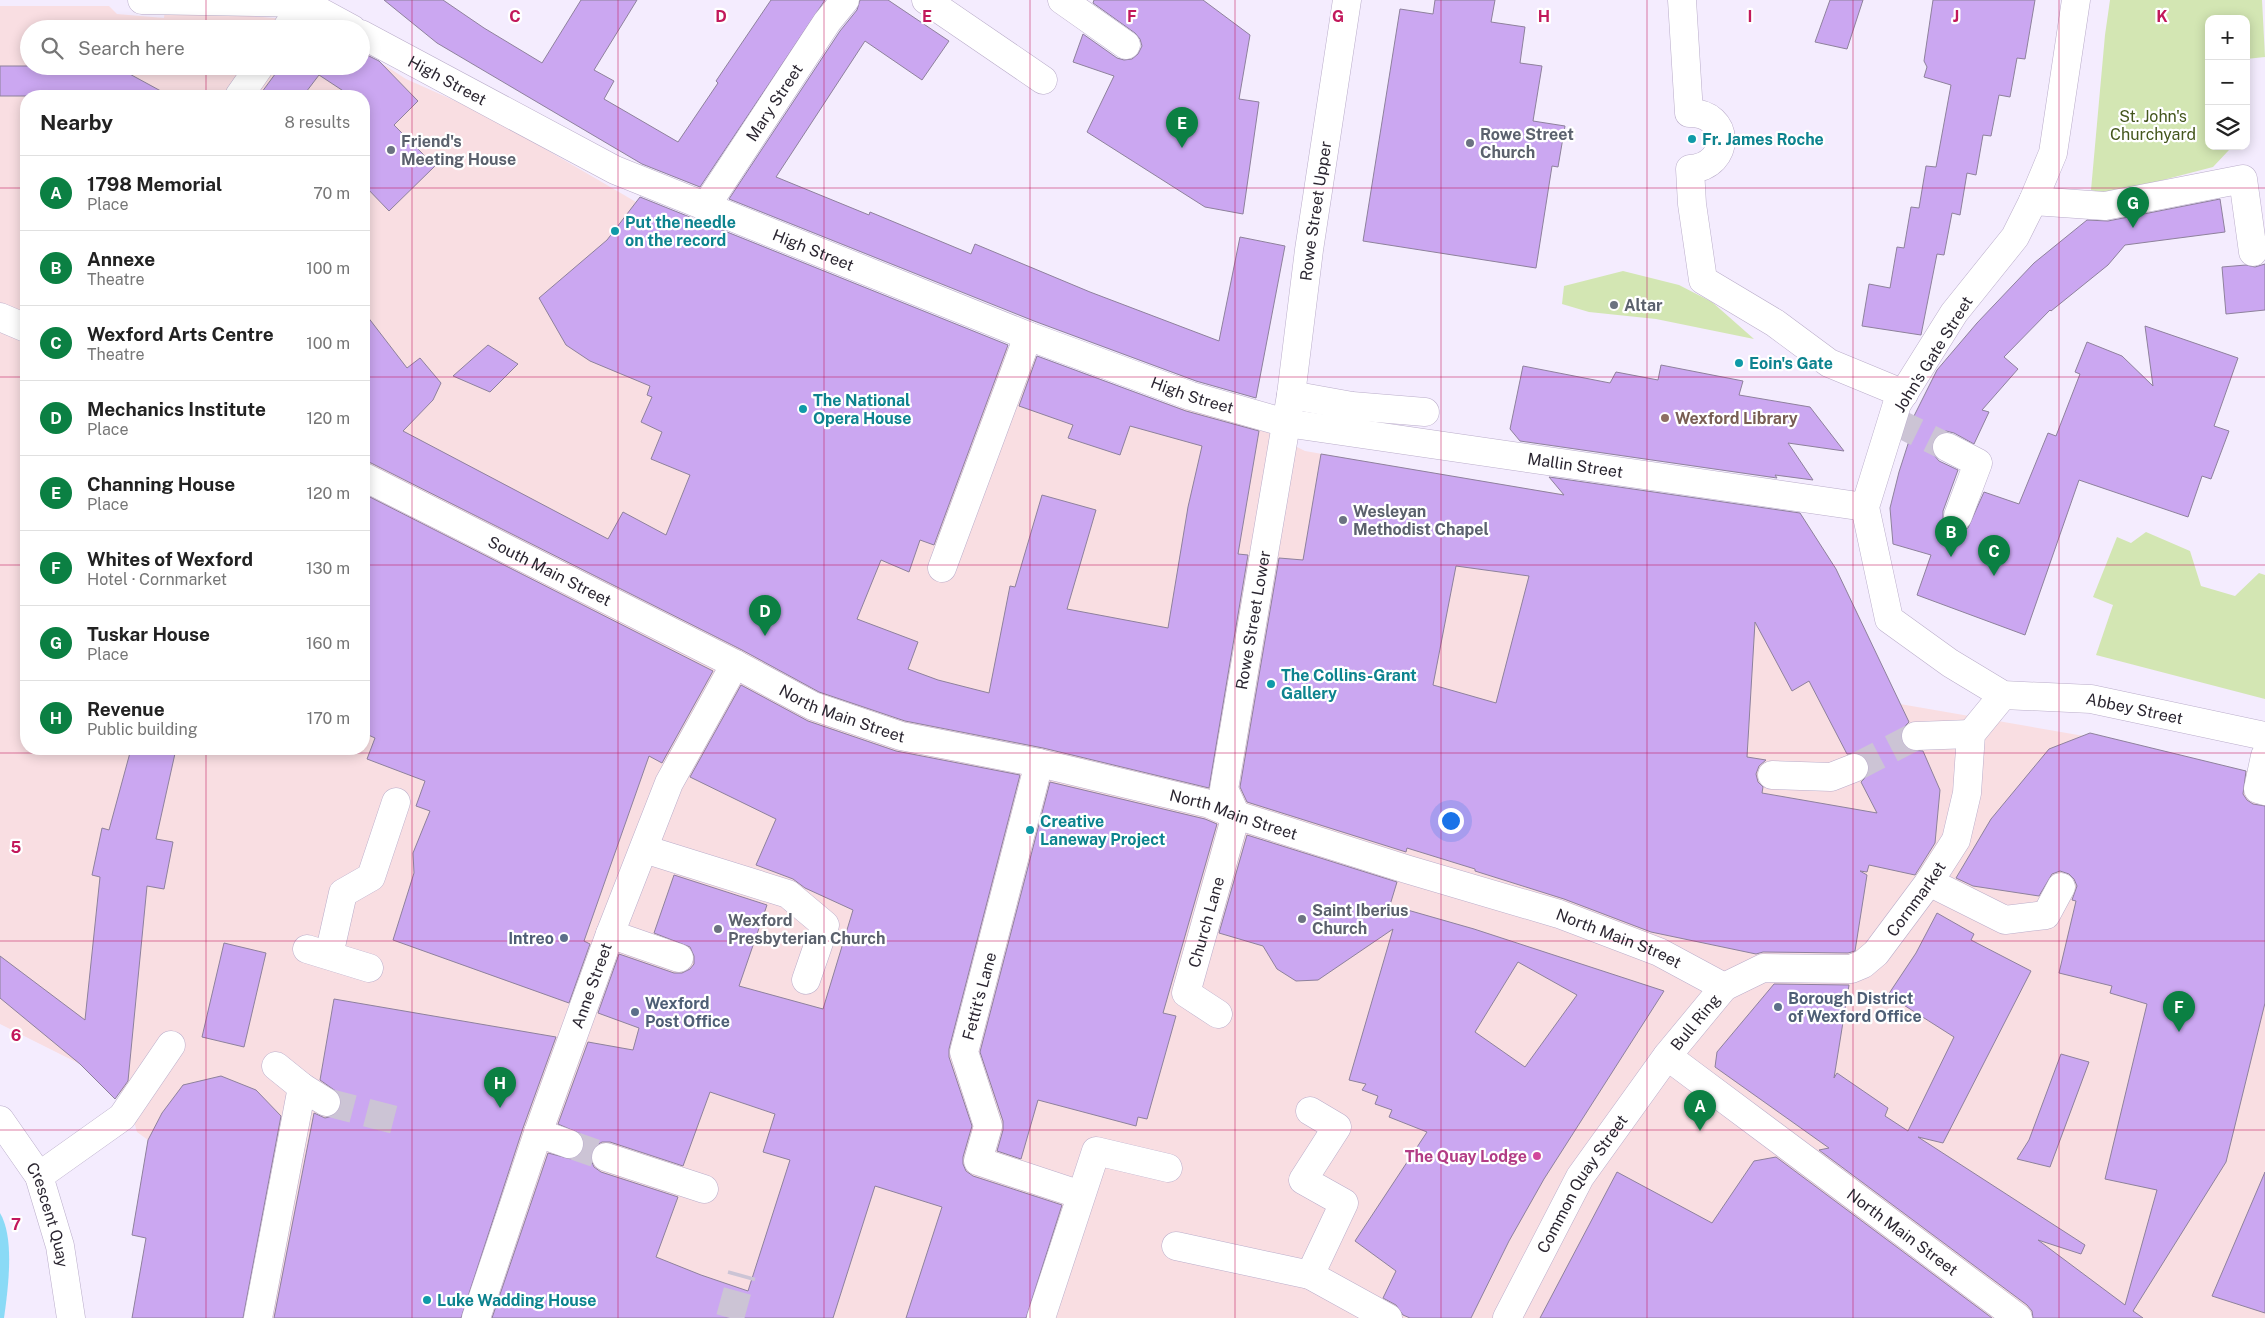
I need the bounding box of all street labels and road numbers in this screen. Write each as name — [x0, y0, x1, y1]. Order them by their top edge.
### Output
street label: High Street — [405, 52, 490, 109]
street label: Mary Street — [742, 60, 807, 145]
street label: Rowe Street Upper — [1296, 140, 1335, 282]
street label: High Street — [770, 225, 857, 275]
street label: John's Gate Street — [1890, 293, 1977, 416]
street label: High Street — [1148, 373, 1236, 418]
street label: Mallin Street — [1526, 449, 1624, 482]
street label: South Main Street — [485, 532, 614, 610]
street label: Rowe Street Lower — [1232, 549, 1274, 691]
street label: North Main Street — [776, 681, 906, 747]
street label: Abbey Street — [2084, 689, 2185, 728]
street label: North Main Street — [1168, 786, 1300, 844]
street label: Cornmarket — [1883, 858, 1950, 940]
street label: Church Lane — [1185, 874, 1228, 970]
street label: North Main Street — [1553, 905, 1685, 972]
street label: Anne Street — [568, 940, 616, 1031]
street label: Fettit's Lane — [959, 950, 1000, 1042]
street label: Bull Ring — [1667, 990, 1724, 1054]
street label: Common Quay Street — [1533, 1111, 1632, 1256]
street label: Crescent Quay — [22, 1159, 72, 1269]
street label: North Main Street — [1843, 1185, 1961, 1280]

